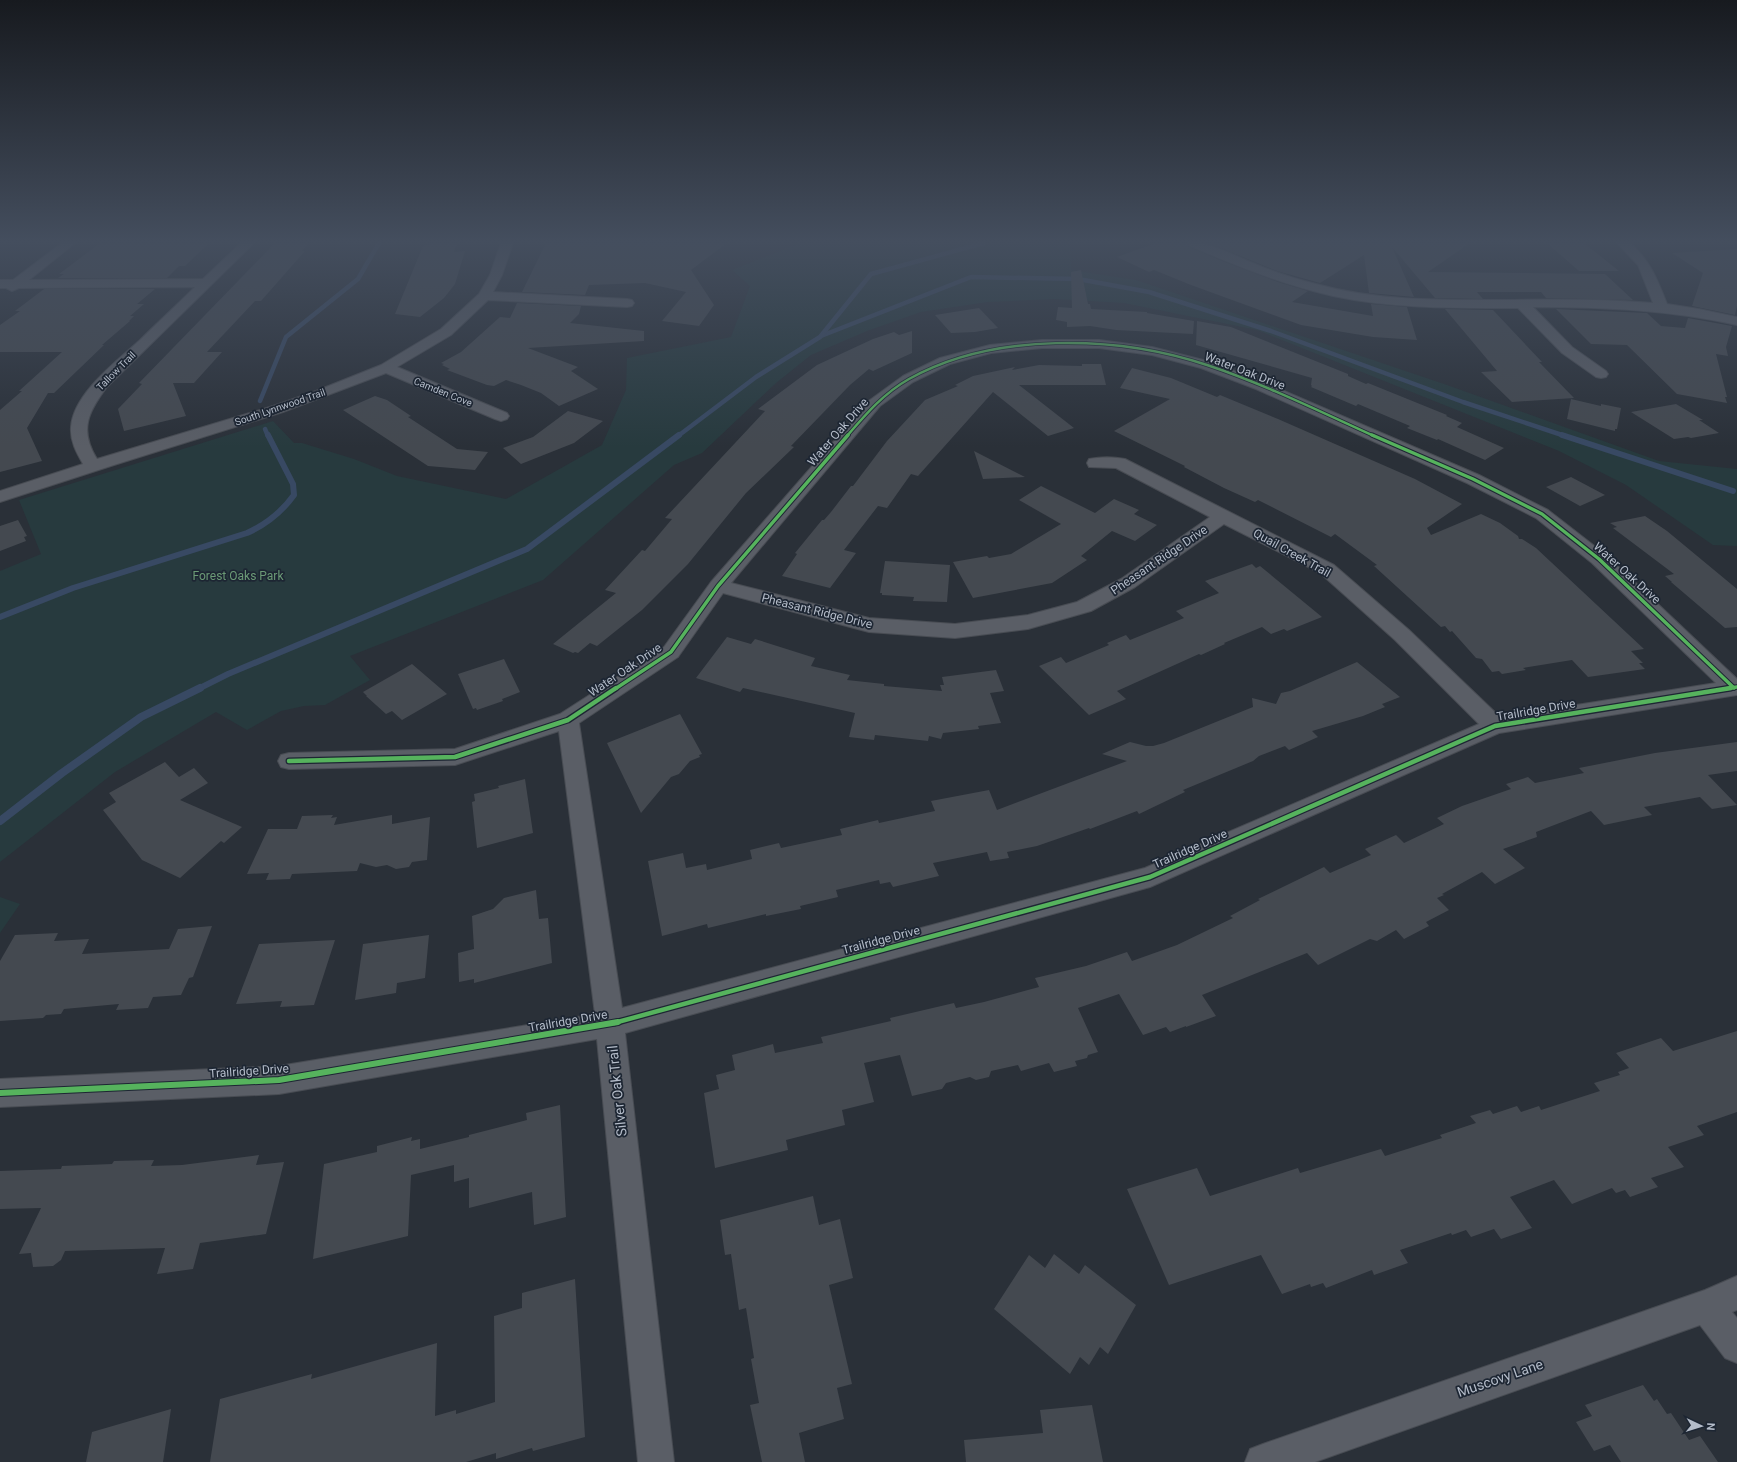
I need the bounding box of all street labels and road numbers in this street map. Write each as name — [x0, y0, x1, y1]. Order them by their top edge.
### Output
street label: Tallow Trail — [94, 349, 138, 393]
street label: Water Oak Drive — [1203, 349, 1287, 393]
street label: Camden Cove — [412, 375, 474, 409]
street label: South Lynnwood Trail — [233, 386, 327, 428]
street label: Water Oak Drive — [805, 395, 871, 469]
street label: Pheasant Ridge Drive — [1108, 522, 1210, 598]
street label: Quail Creek Trail — [1251, 526, 1333, 580]
street label: Water Oak Drive — [1591, 539, 1663, 607]
street label: Pheasant Ridge Drive — [760, 590, 874, 632]
street label: Water Oak Drive — [586, 640, 664, 700]
street label: Trailridge Drive — [1496, 696, 1576, 724]
street label: Trailridge Drive — [1151, 826, 1229, 872]
street label: Trailridge Drive — [841, 923, 921, 957]
street label: Trailridge Drive — [528, 1007, 608, 1035]
street label: Silver Oak Trail — [604, 1045, 630, 1137]
street label: Trailridge Drive — [209, 1061, 289, 1081]
street label: Muscovy Lane — [1455, 1356, 1545, 1400]

